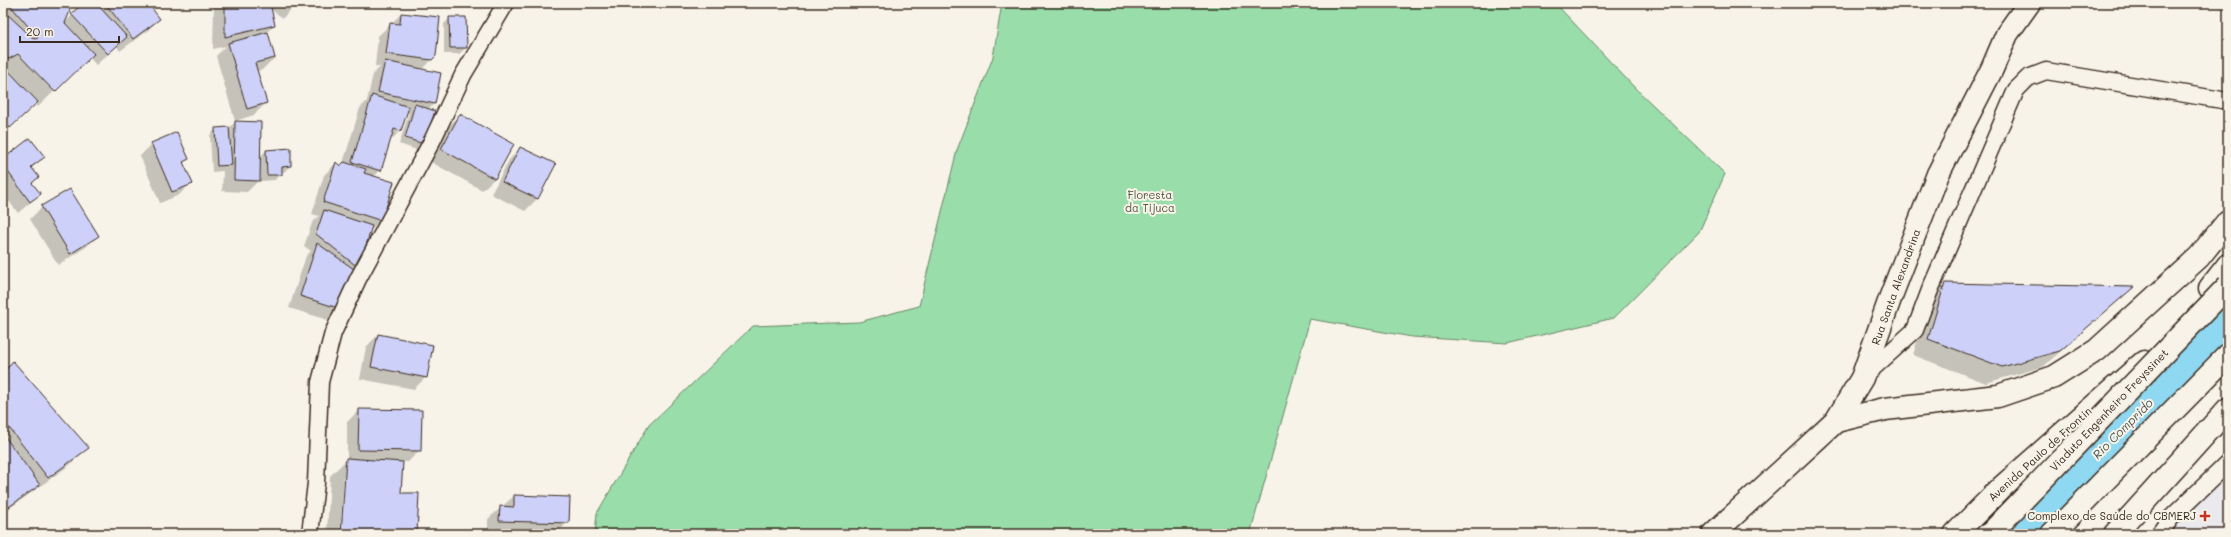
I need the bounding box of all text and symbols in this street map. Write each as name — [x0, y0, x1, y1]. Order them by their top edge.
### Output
scale bar — [20, 18, 119, 44]
text: 20 m — [26, 23, 54, 39]
park label: Floresta da Tijuca — [1125, 187, 1175, 215]
street label: Rua Santa Alexandrina — [1868, 227, 1924, 347]
street label: Viaduto Engenheiro Freyssinet — [2046, 345, 2171, 474]
water label: Rio Comprido — [2089, 395, 2156, 462]
street label: Avenida Paulo de Frontin — [1985, 403, 2095, 504]
place label: Complexo de Saúde do CBMERJ — [2027, 508, 2196, 523]
marker: Complexo de Saúde do CBMERJ — [2199, 510, 2211, 522]

